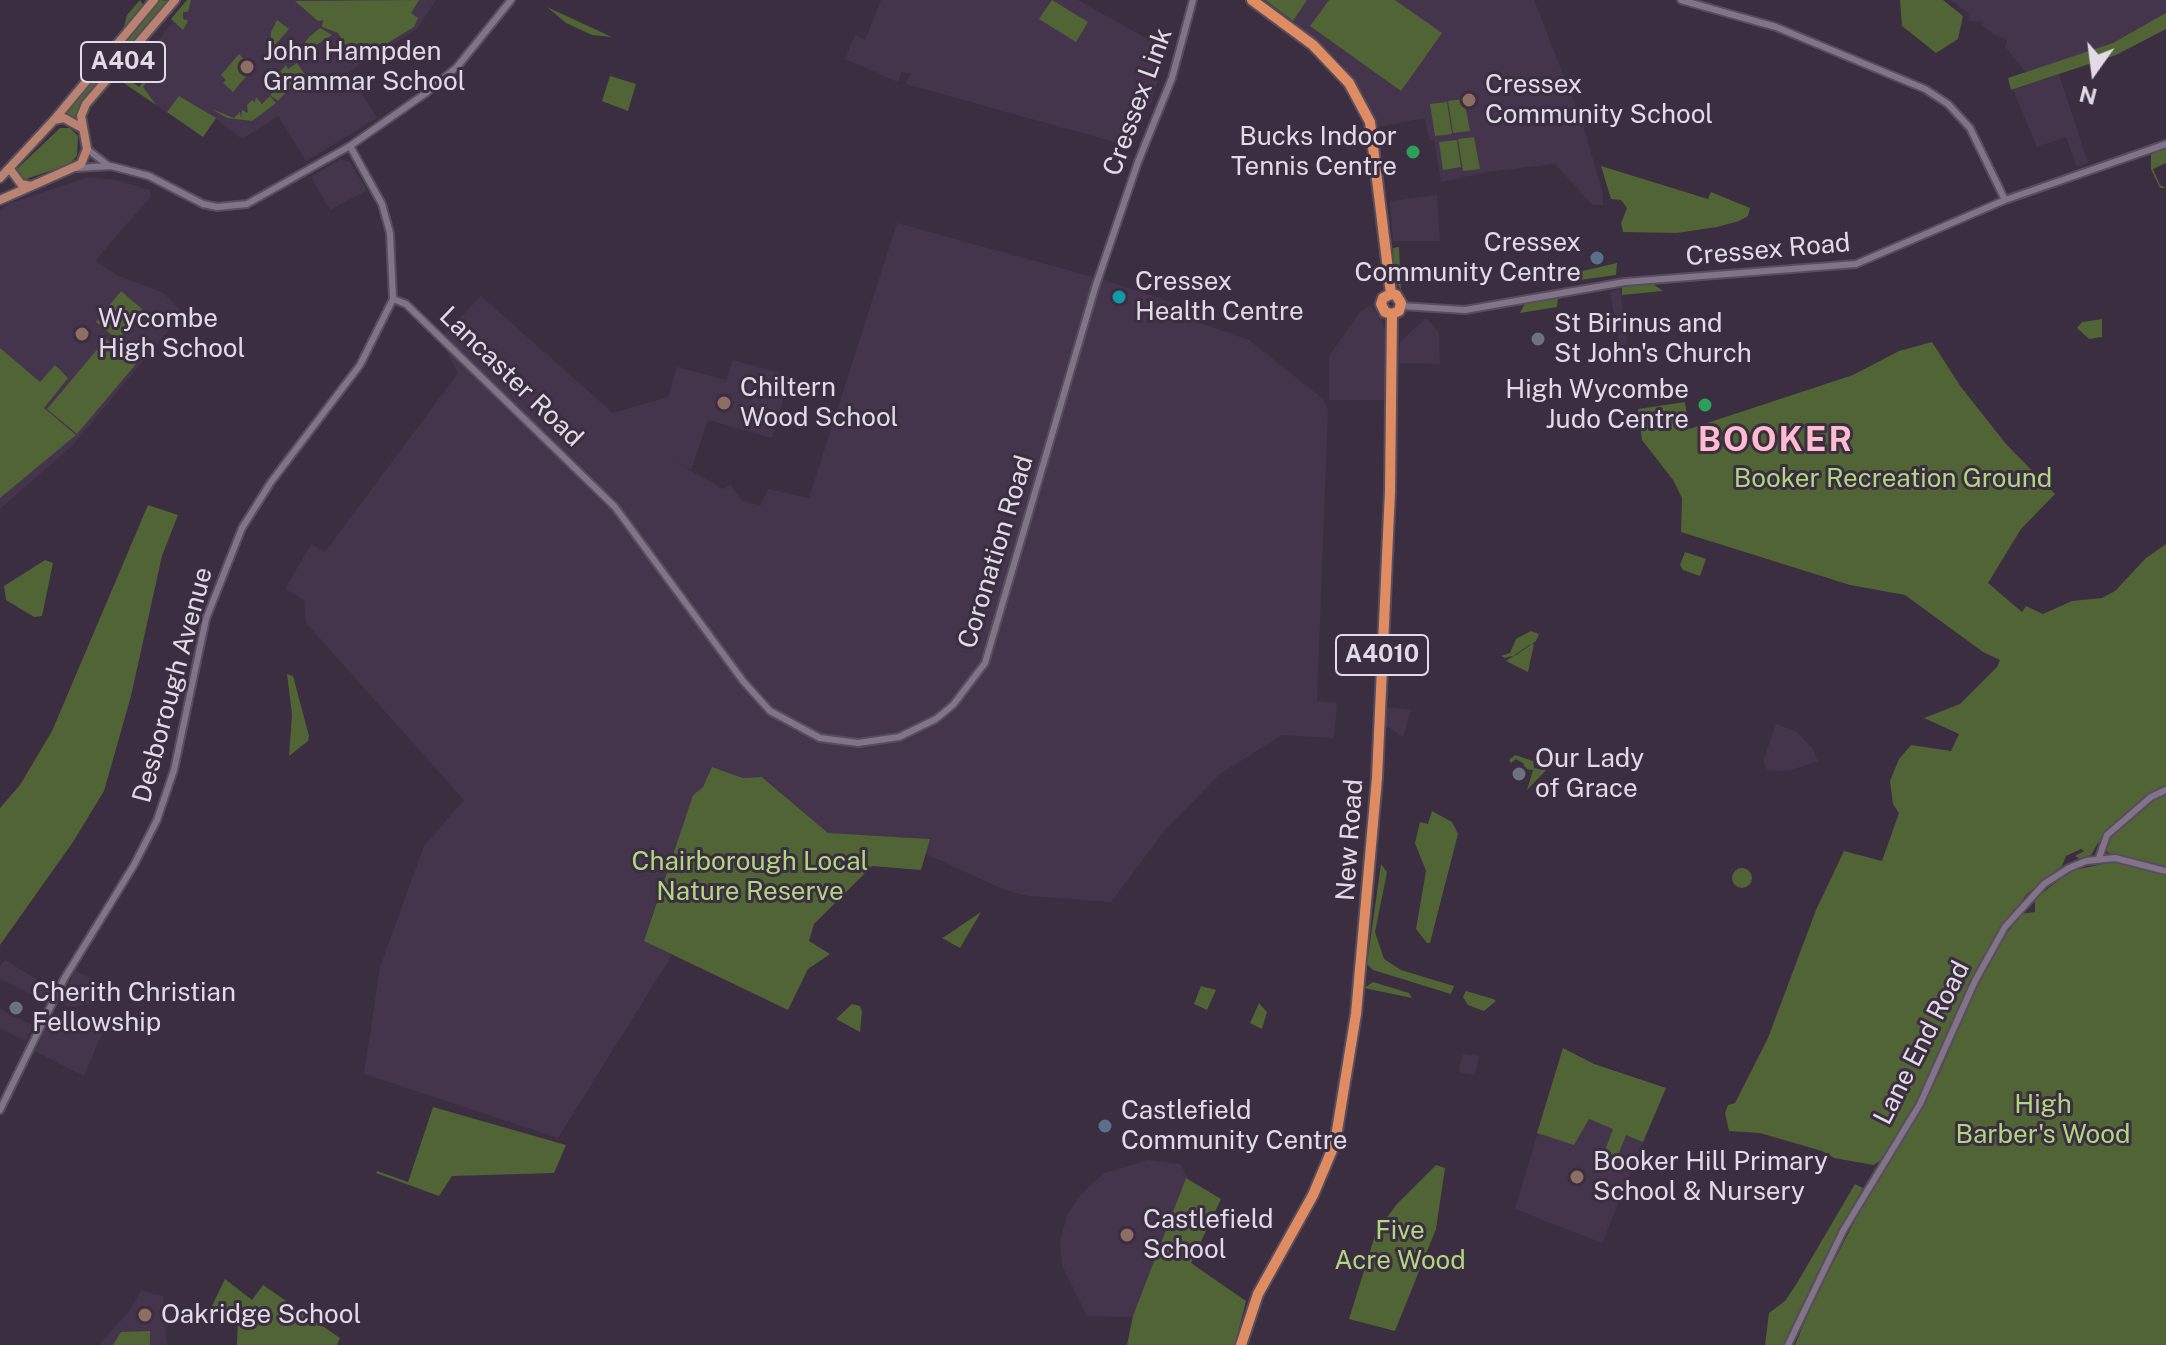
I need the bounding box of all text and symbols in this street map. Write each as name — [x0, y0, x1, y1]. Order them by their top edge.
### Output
street label: Cressex Link — [1097, 24, 1179, 180]
north arrow — [2054, 32, 2134, 112]
place label: John Hampden Grammar School — [263, 36, 466, 98]
road number: A404 — [81, 42, 165, 82]
marker: John Hampden Grammar School — [238, 58, 256, 76]
place label: Cressex Community School — [1485, 69, 1713, 130]
text: N — [2077, 81, 2100, 110]
marker: Cressex Community School — [1460, 91, 1478, 109]
place label: Bucks Indoor Tennis Centre — [1231, 121, 1397, 182]
marker: Bucks Indoor Tennis Centre — [1404, 143, 1422, 161]
place label: Cressex Community Centre — [1355, 227, 1581, 288]
street label: Cressex Road — [1684, 227, 1852, 273]
marker: Cressex Community Centre — [1588, 249, 1606, 267]
place label: Cressex Health Centre — [1135, 266, 1304, 328]
marker: Cressex Health Centre — [1110, 288, 1128, 306]
street label: Lancaster Road — [433, 301, 589, 453]
place label: Wycombe High School — [98, 303, 245, 364]
place label: St Birinus and St John's Church — [1554, 308, 1752, 370]
marker: Wycombe High School — [73, 325, 91, 343]
marker: St Birinus and St John's Church — [1529, 330, 1547, 348]
place label: Chiltern Wood School — [740, 372, 898, 434]
place label: High Wycombe Judo Centre — [1505, 374, 1689, 436]
marker: Chiltern Wood School — [715, 394, 733, 412]
marker: High Wycombe Judo Centre — [1696, 396, 1714, 414]
district label: BOOKER — [1698, 421, 1854, 461]
street label: Coronation Road — [952, 452, 1040, 652]
park label: Booker Recreation Ground — [1734, 463, 2052, 495]
street label: Desborough Avenue — [127, 564, 219, 806]
road number: A4010 — [1336, 635, 1428, 675]
place label: Our Lady of Grace — [1535, 743, 1644, 804]
marker: Our Lady of Grace — [1510, 765, 1528, 783]
street label: New Road — [1330, 778, 1370, 902]
park label: Chairborough Local Nature Reserve — [632, 846, 868, 908]
street label: Lane End Road — [1867, 956, 1977, 1130]
place label: Cherith Christian Fellowship — [32, 977, 236, 1038]
marker: Cherith Christian Fellowship — [7, 999, 25, 1017]
park label: High Barber's Wood — [1956, 1089, 2130, 1150]
place label: Castlefield Community Centre — [1121, 1095, 1347, 1156]
marker: Castlefield Community Centre — [1096, 1117, 1114, 1135]
place label: Booker Hill Primary School & Nursery — [1593, 1146, 1828, 1208]
marker: Booker Hill Primary School & Nursery — [1568, 1168, 1586, 1186]
place label: Castlefield School — [1143, 1204, 1273, 1266]
park label: Five Acre Wood — [1334, 1215, 1466, 1276]
marker: Castlefield School — [1118, 1226, 1136, 1244]
place label: Oakridge School — [161, 1299, 361, 1331]
marker: Oakridge School — [136, 1306, 154, 1324]

